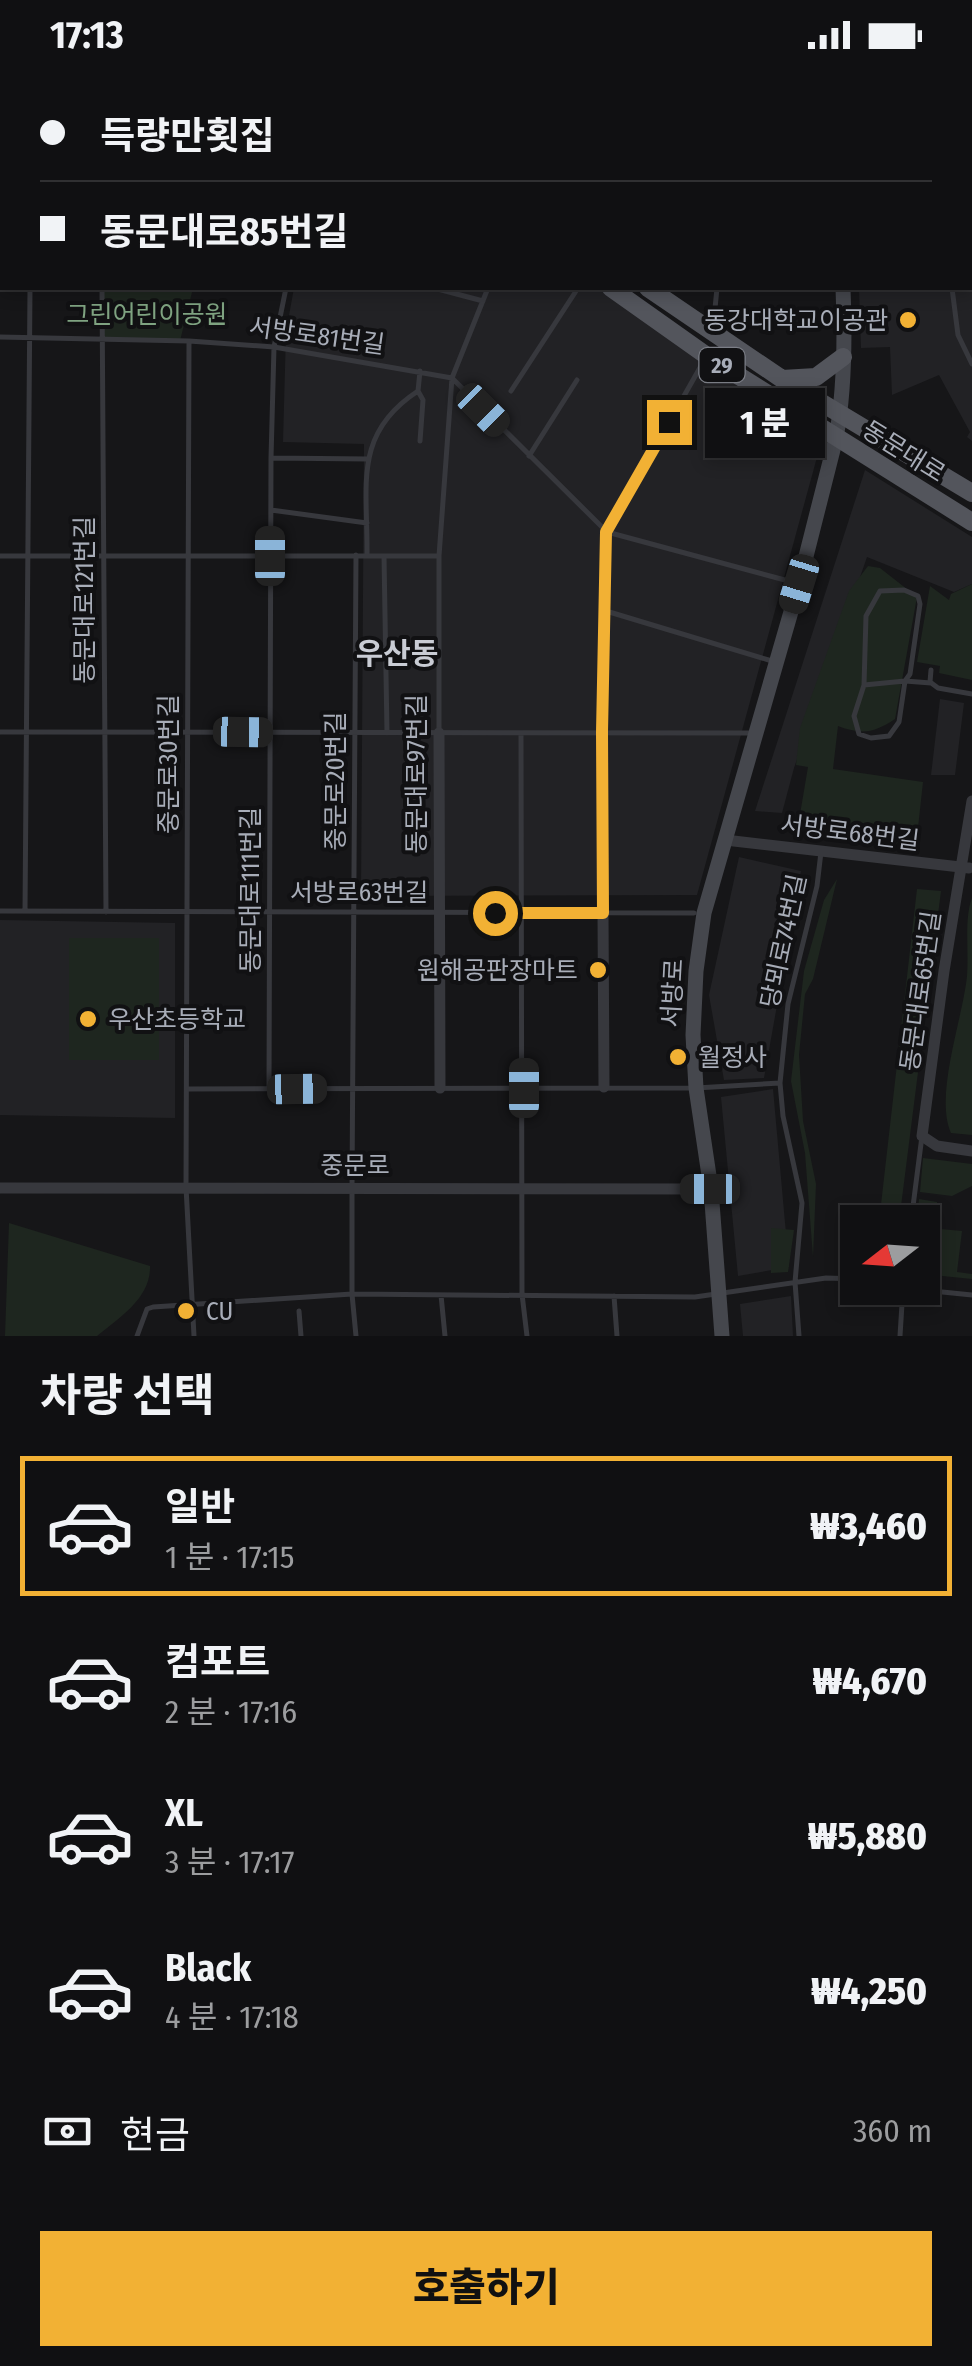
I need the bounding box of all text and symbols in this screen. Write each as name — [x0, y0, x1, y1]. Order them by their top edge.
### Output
text: 17:13 — [50, 12, 124, 58]
text: 득량만횟집 — [100, 113, 275, 159]
text: 동문대로85번길 — [100, 209, 348, 255]
park label: 그린어린이공원 — [66, 300, 228, 330]
place label: 동강대학교이공관 — [704, 306, 888, 336]
marker: 동강대학교이공관 — [897, 309, 919, 331]
street label: 서방로81번길 — [247, 312, 387, 360]
road number: 29 — [700, 348, 744, 382]
car — [451, 378, 515, 442]
callout: 1 분 — [704, 387, 824, 457]
route end — [647, 400, 692, 445]
text: 1 분 — [740, 404, 790, 442]
street label: 동문대로 — [857, 415, 950, 489]
street label: 동문대로121번길 — [70, 516, 100, 684]
car — [255, 526, 285, 586]
car — [776, 551, 822, 617]
district label: 우산동 — [356, 636, 438, 672]
street label: 중문로30번길 — [154, 694, 184, 834]
street label: 동문대로97번길 — [402, 694, 432, 854]
street label: 중문로20번길 — [321, 711, 351, 851]
car — [213, 716, 273, 748]
street label: 동문대로111번길 — [236, 807, 266, 973]
street label: 서방로68번길 — [779, 810, 921, 856]
street label: 당뫼로74번길 — [755, 871, 813, 1011]
street label: 서방로63번길 — [290, 878, 428, 908]
route start — [473, 891, 518, 936]
street label: 동문대로65번길 — [895, 909, 947, 1073]
place label: 원해공판장마트 — [417, 956, 578, 986]
street label: 서방로 — [656, 958, 690, 1028]
marker: 원해공판장마트 — [587, 959, 609, 981]
place label: 우산초등학교 — [108, 1005, 246, 1035]
marker: 우산초등학교 — [77, 1008, 99, 1030]
place label: 월정사 — [698, 1043, 767, 1073]
marker: 월정사 — [667, 1046, 689, 1068]
car — [509, 1058, 539, 1118]
car — [267, 1073, 327, 1105]
street label: 중문로 — [320, 1151, 390, 1181]
car — [680, 1174, 740, 1204]
north arrow — [840, 1205, 940, 1305]
map controls — [840, 1205, 940, 1305]
place label: CU — [206, 1297, 233, 1327]
marker: CU — [175, 1300, 197, 1322]
text: 차량 선택 — [40, 1369, 215, 1423]
icon: car — [45, 1481, 135, 1571]
text: 일반 — [165, 1484, 235, 1530]
text: ₩3,460 — [810, 1503, 927, 1549]
text: 1 분 · 17:15 — [165, 1538, 294, 1576]
icon: car — [45, 1636, 135, 1726]
text: 컴포트 — [165, 1639, 270, 1685]
text: ₩4,670 — [812, 1658, 927, 1704]
text: 2 분 · 17:16 — [165, 1693, 297, 1731]
text: XL — [165, 1790, 203, 1836]
icon: car — [45, 1791, 135, 1881]
text: ₩5,880 — [808, 1813, 927, 1859]
text: 3 분 · 17:17 — [165, 1843, 295, 1881]
text: Black — [165, 1945, 251, 1991]
icon: car — [45, 1946, 135, 2036]
text: ₩4,250 — [811, 1968, 927, 2014]
text: 4 분 · 17:18 — [165, 1998, 299, 2036]
icon: cash — [40, 2104, 95, 2159]
text: 현금 — [120, 2112, 190, 2158]
text: 360 m — [853, 2112, 932, 2150]
button: 호출하기 — [40, 2231, 932, 2346]

